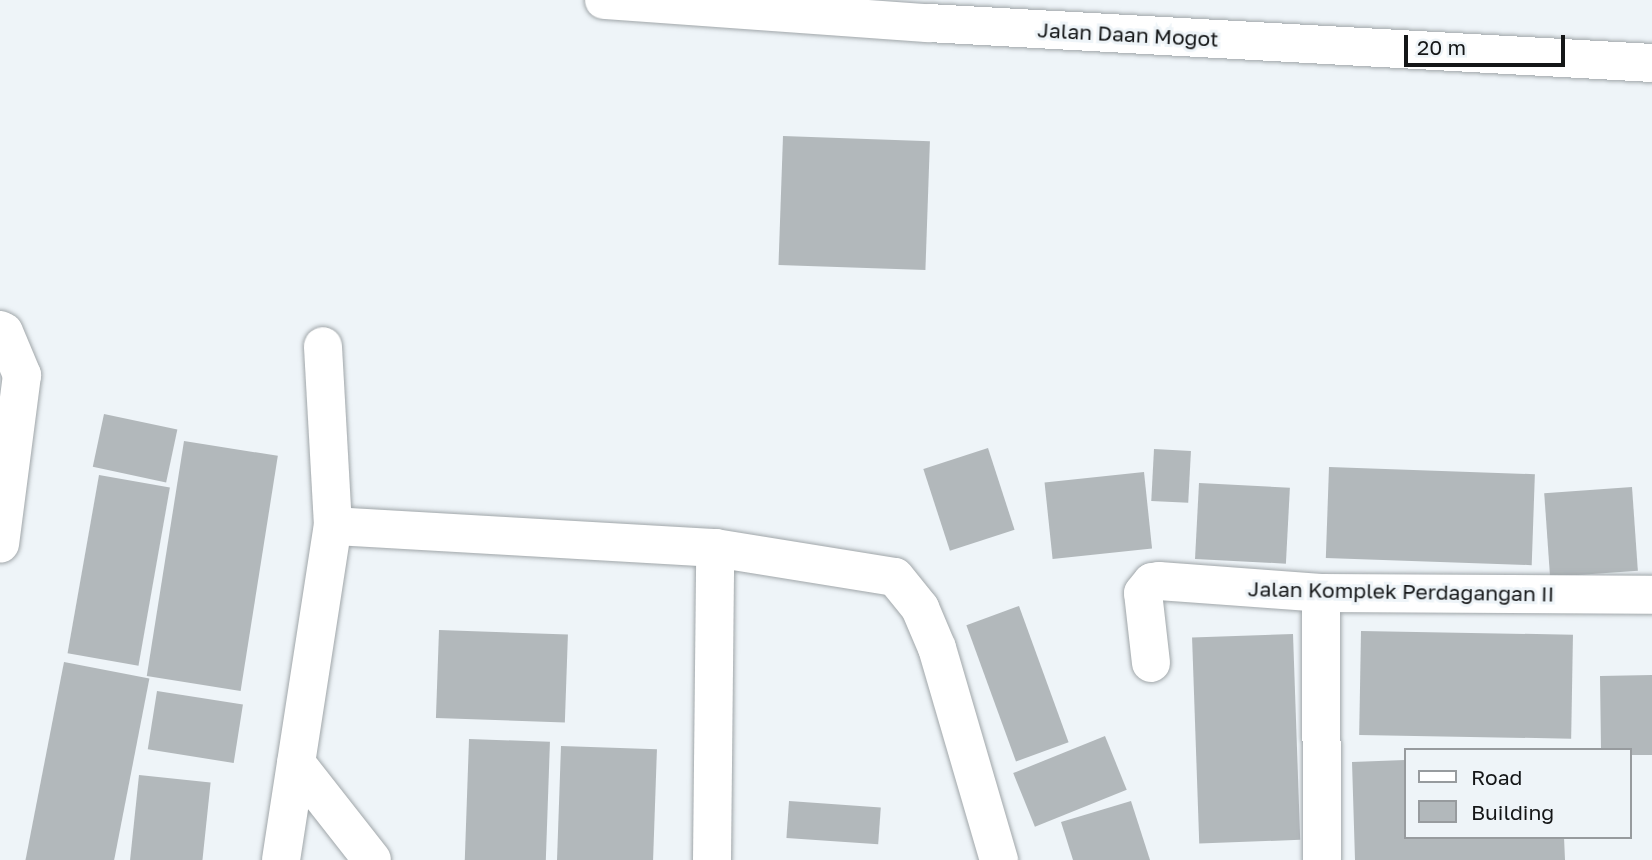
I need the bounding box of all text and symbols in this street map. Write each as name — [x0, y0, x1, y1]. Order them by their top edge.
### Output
street label: Jalan Daan Mogot — [1037, 17, 1219, 51]
scale bar — [1407, 21, 1568, 65]
text: 20 m — [1417, 34, 1466, 60]
street label: Jalan Komplek Perdagangan II — [1248, 576, 1554, 606]
legend — [1404, 748, 1631, 839]
text: Road — [1471, 764, 1522, 790]
text: Building — [1471, 799, 1554, 825]

